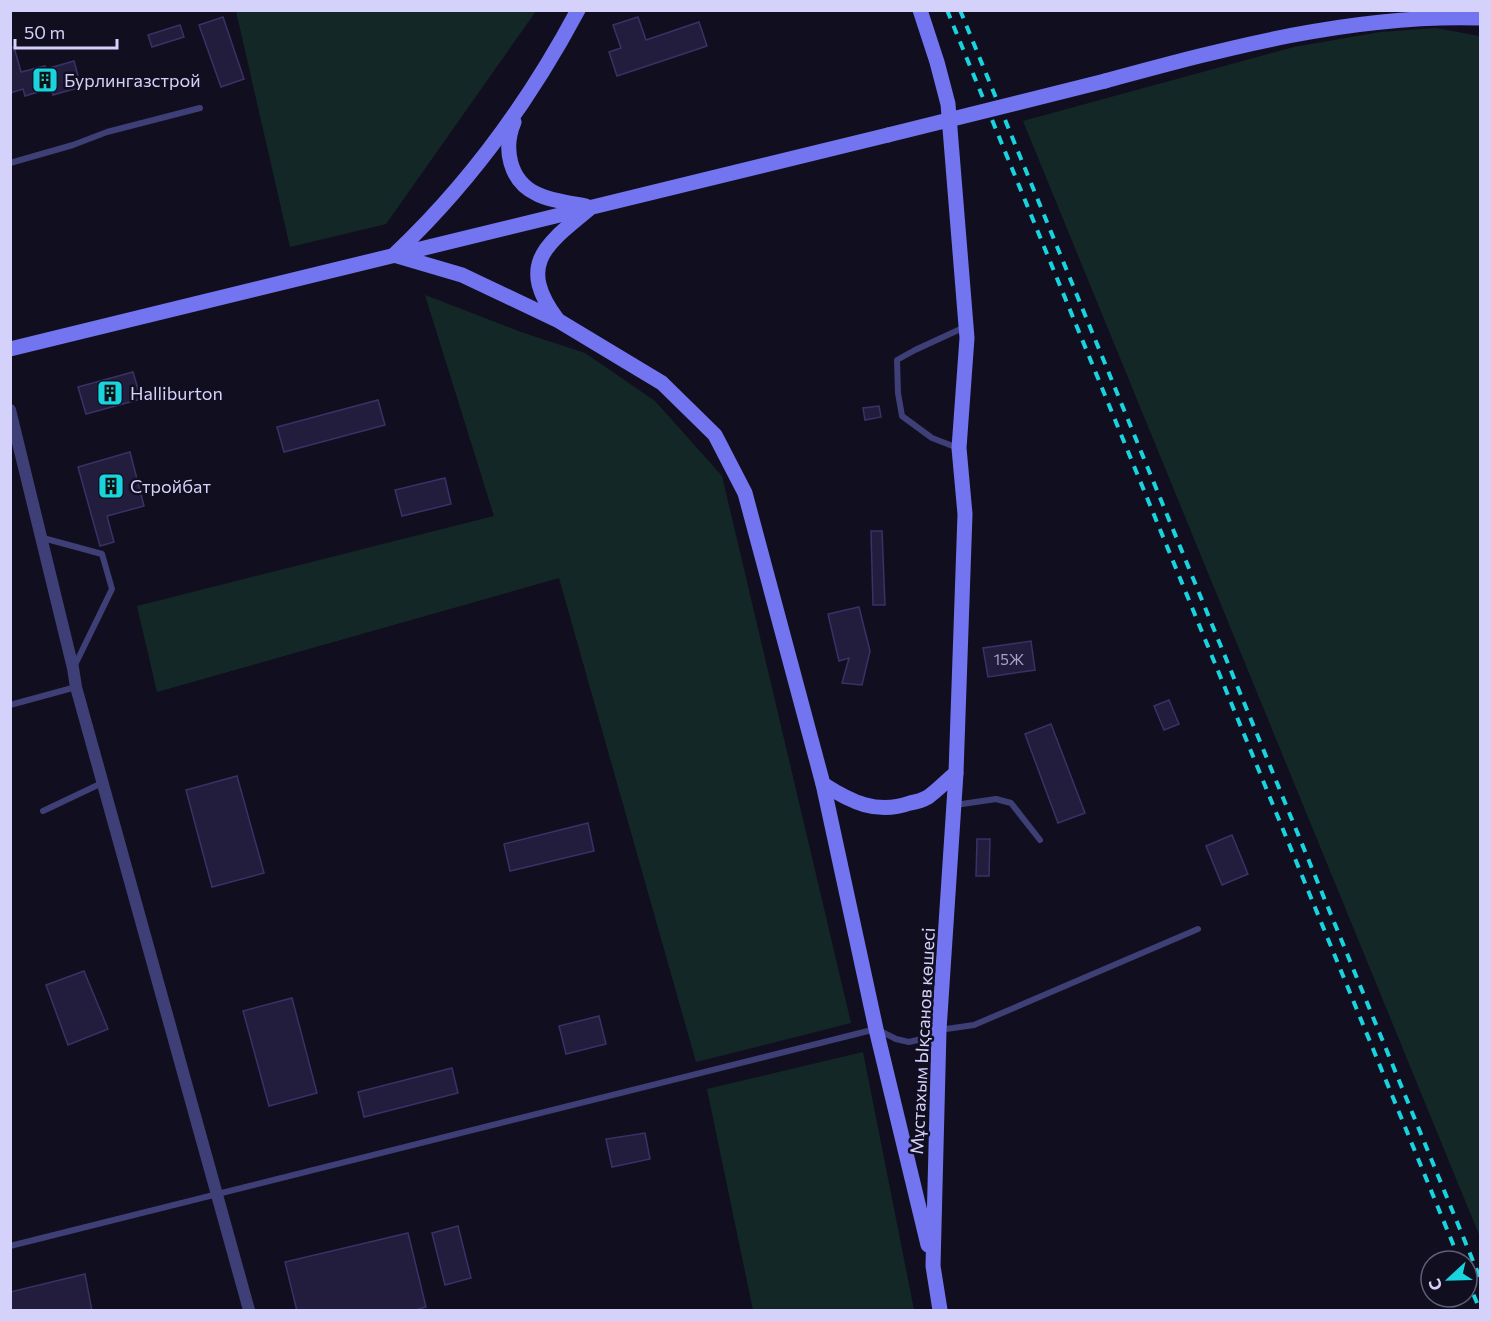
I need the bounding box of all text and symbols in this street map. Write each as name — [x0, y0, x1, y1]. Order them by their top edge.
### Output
scale bar — [15, 12, 117, 50]
text: 50 m — [24, 21, 65, 43]
building icon: Бурлингазстрой — [30, 65, 60, 95]
place label: Бурлингазстрой — [64, 69, 201, 91]
building icon: Halliburton — [95, 378, 125, 408]
place label: Halliburton — [130, 382, 223, 404]
building icon: Стройбат — [96, 471, 126, 501]
place label: Стройбат — [130, 475, 211, 497]
house number: 15Ж — [994, 650, 1025, 668]
street label: Мұстахым Ықсанов көшесі — [905, 927, 939, 1155]
north arrow — [1419, 1249, 1479, 1309]
text: С — [1424, 1276, 1445, 1293]

